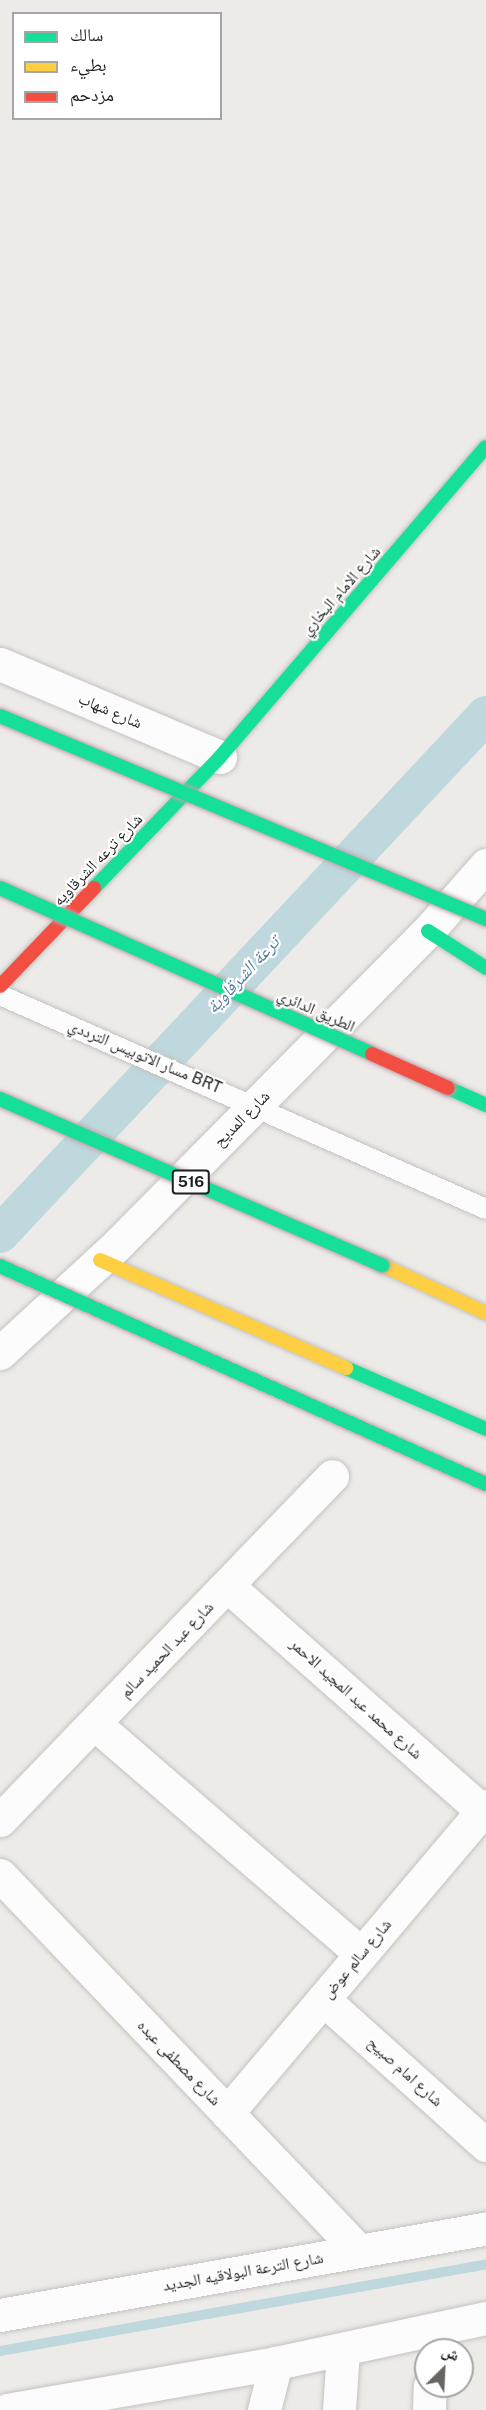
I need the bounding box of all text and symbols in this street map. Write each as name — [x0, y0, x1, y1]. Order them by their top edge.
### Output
legend — [12, 12, 222, 120]
text: سالك — [70, 24, 103, 45]
text: بطيء — [70, 54, 107, 75]
text: مزدحم — [70, 84, 114, 105]
street label: شارع الامام البخاري — [297, 542, 385, 640]
street label: شارع شهاب — [75, 689, 145, 733]
street label: شارع ترعه الشرقاويه — [49, 810, 147, 910]
water label: ترعة الشرقاوية — [202, 932, 284, 1018]
street label: الطريق الدائري — [274, 985, 358, 1037]
street label: مسار الاتوبيس الترددي BRT — [65, 1016, 225, 1098]
street label: شارع المديح — [210, 1087, 274, 1151]
road number: 516 — [172, 1170, 210, 1194]
street label: شارع عبد الحميد سالم — [116, 1598, 218, 1702]
street label: شارع محمد عبد المجيد الاحمر — [286, 1634, 426, 1764]
street label: شارع سالم عوض — [318, 1915, 396, 2003]
street label: شارع مصطفى عبده — [133, 2016, 225, 2110]
street label: شارع امام صبيح — [363, 2033, 447, 2111]
street label: شارع الترعة البولاقيه الجديد — [161, 2248, 325, 2296]
north arrow — [414, 2338, 474, 2398]
text: ش — [439, 2341, 462, 2365]

